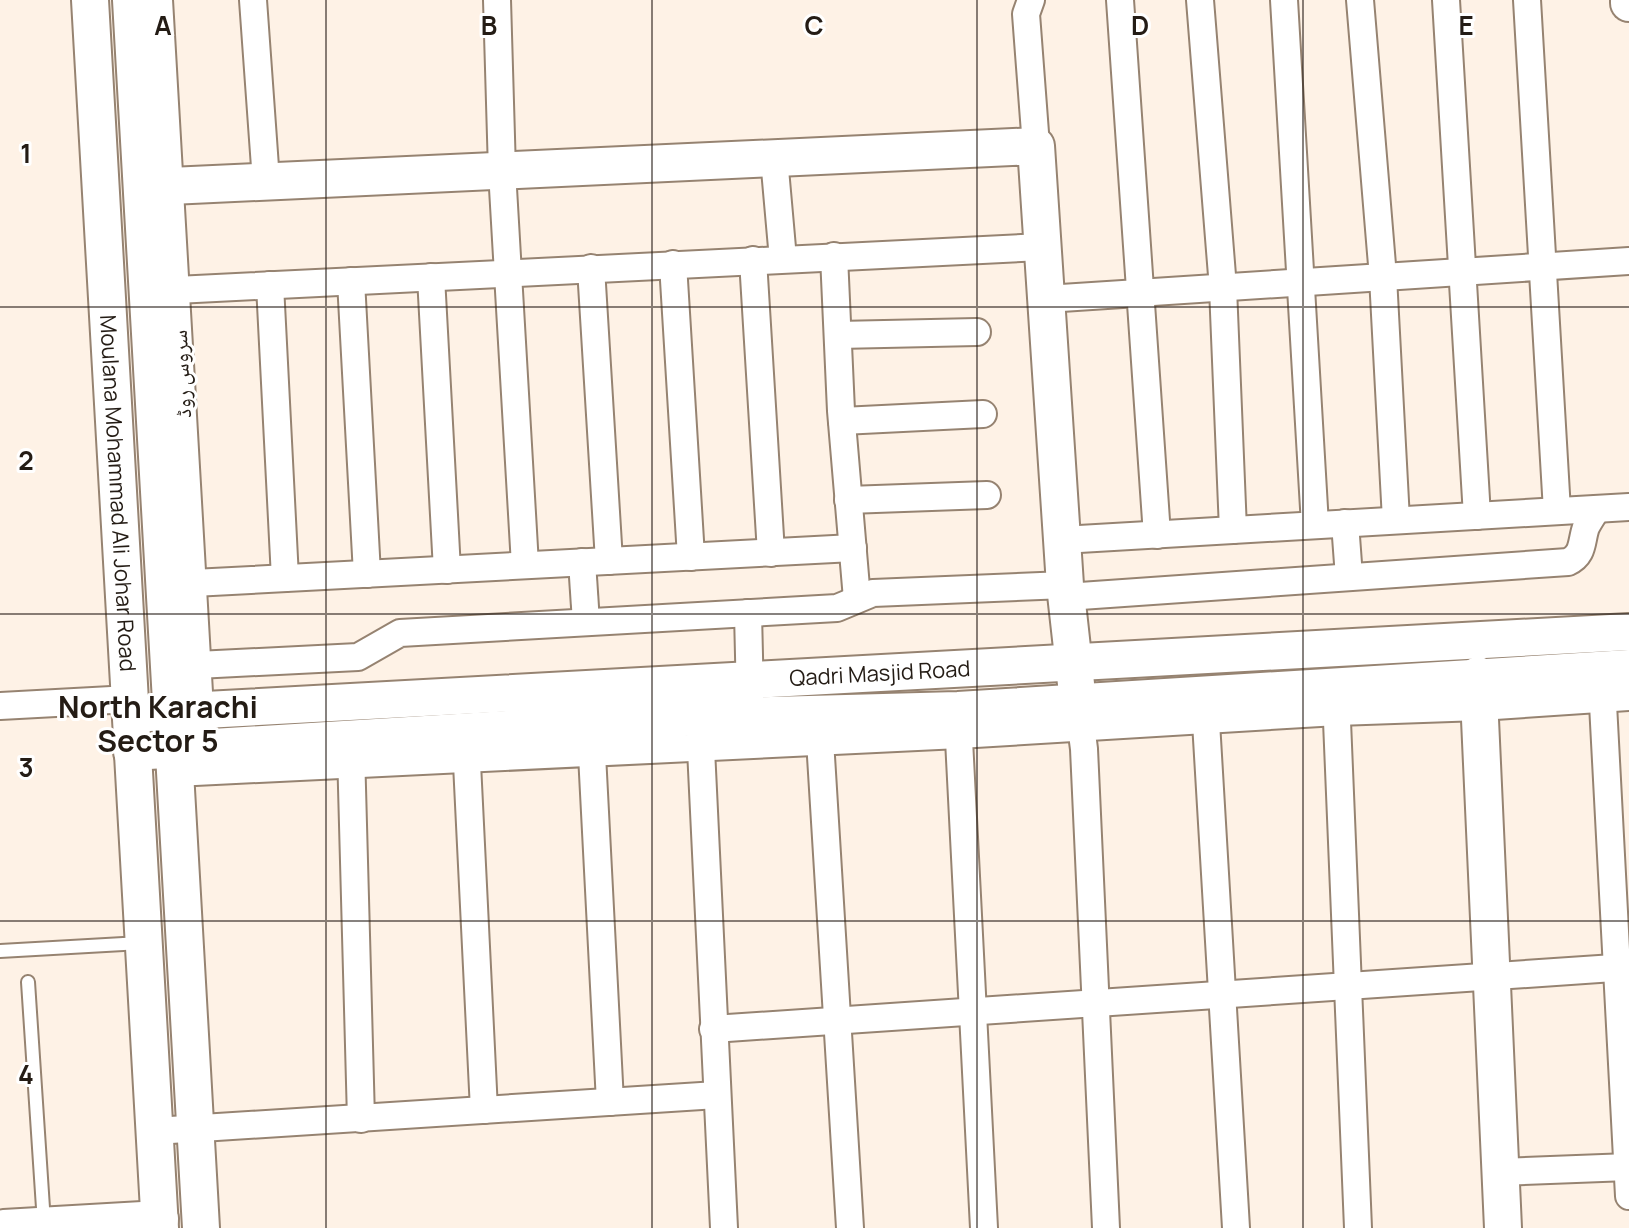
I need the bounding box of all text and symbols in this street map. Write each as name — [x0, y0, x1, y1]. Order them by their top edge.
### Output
text: A — [154, 7, 172, 43]
text: B — [481, 7, 497, 43]
text: C — [804, 7, 824, 43]
text: D — [1131, 7, 1149, 43]
text: E — [1458, 7, 1474, 43]
text: 1 — [20, 135, 32, 171]
street label: Moulana Mohammad Ali Johar Road — [93, 314, 143, 672]
street label: سروس روڈ — [164, 329, 198, 419]
text: 2 — [18, 442, 34, 478]
street label: Qadri Masjid Road — [789, 653, 971, 693]
district label: North Karachi Sector 5 — [58, 686, 258, 761]
text: 3 — [18, 749, 34, 785]
text: 4 — [18, 1056, 34, 1092]

